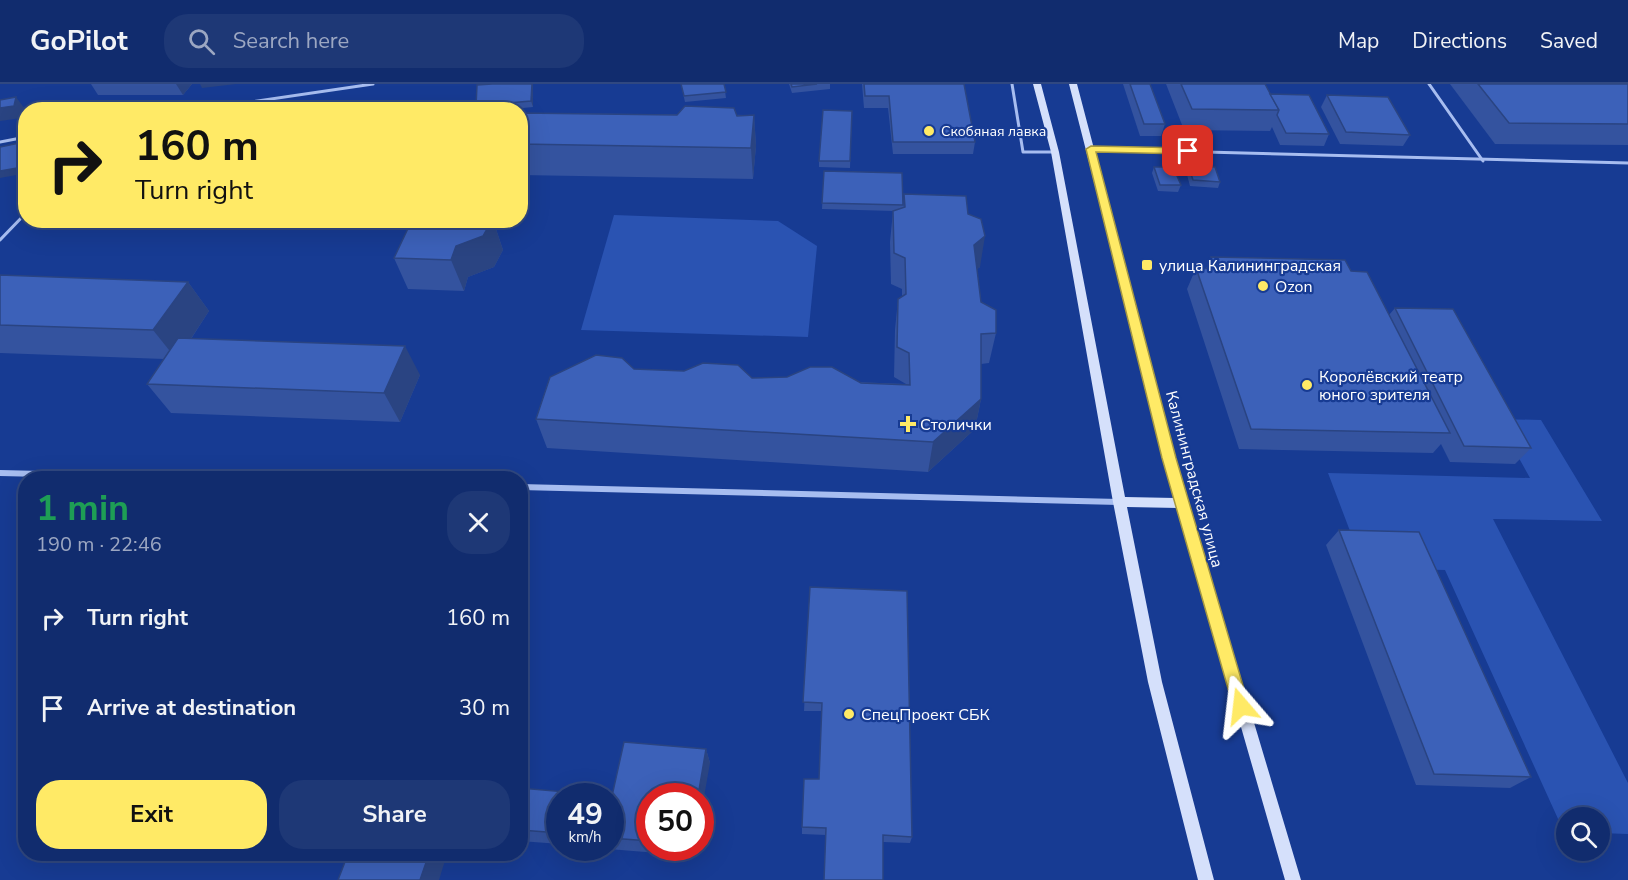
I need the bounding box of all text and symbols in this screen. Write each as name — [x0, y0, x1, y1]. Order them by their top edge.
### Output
search box — [164, 14, 584, 68]
text: GoPilot — [30, 22, 128, 60]
icon: search — [185, 25, 218, 58]
text: Search here — [233, 26, 349, 56]
text: Map — [1338, 27, 1379, 55]
text: Directions — [1412, 27, 1507, 55]
text: Saved — [1540, 27, 1598, 55]
text: 160 m — [135, 118, 259, 175]
place label: Скобяная лавка — [941, 122, 1046, 141]
marker: Скобяная лавка — [922, 124, 936, 138]
pin — [1162, 125, 1213, 176]
icon: right — [36, 126, 114, 204]
icon: arrive — [1171, 134, 1204, 167]
text: Turn right — [135, 172, 253, 209]
place label: улица Калининградская — [1159, 255, 1341, 277]
marker: улица Калининградская — [1140, 258, 1154, 272]
place label: Ozon — [1275, 276, 1313, 298]
marker: Ozon — [1256, 279, 1270, 293]
place label: Королёвский театр юного зрителя — [1319, 366, 1463, 406]
marker: Королёвский театр юного зрителя — [1300, 378, 1314, 392]
street label: Калининградская улица — [1160, 388, 1228, 570]
place label: Столички — [920, 414, 992, 436]
marker: Столички — [901, 417, 915, 431]
text: 1 min — [36, 484, 129, 533]
button: close — [447, 491, 510, 554]
text: 190 m · 22:46 — [36, 531, 162, 558]
icon: right — [36, 602, 69, 635]
text: Turn right — [87, 603, 188, 633]
text: 160 m — [446, 603, 510, 633]
position arrow — [1209, 674, 1273, 738]
icon: arrive — [36, 692, 69, 725]
text: Arrive at destination — [87, 693, 296, 723]
text: 30 m — [459, 693, 510, 723]
place label: СпецПроект СБК — [861, 704, 991, 726]
marker: СпецПроект СБК — [842, 707, 856, 721]
button: Exit — [36, 780, 267, 849]
button: Share — [279, 780, 510, 849]
speed limit sign: 50 — [636, 783, 714, 861]
text: 49 — [567, 794, 603, 835]
map controls — [1556, 807, 1610, 861]
button: search — [1556, 807, 1610, 861]
text: km/h — [568, 827, 602, 847]

